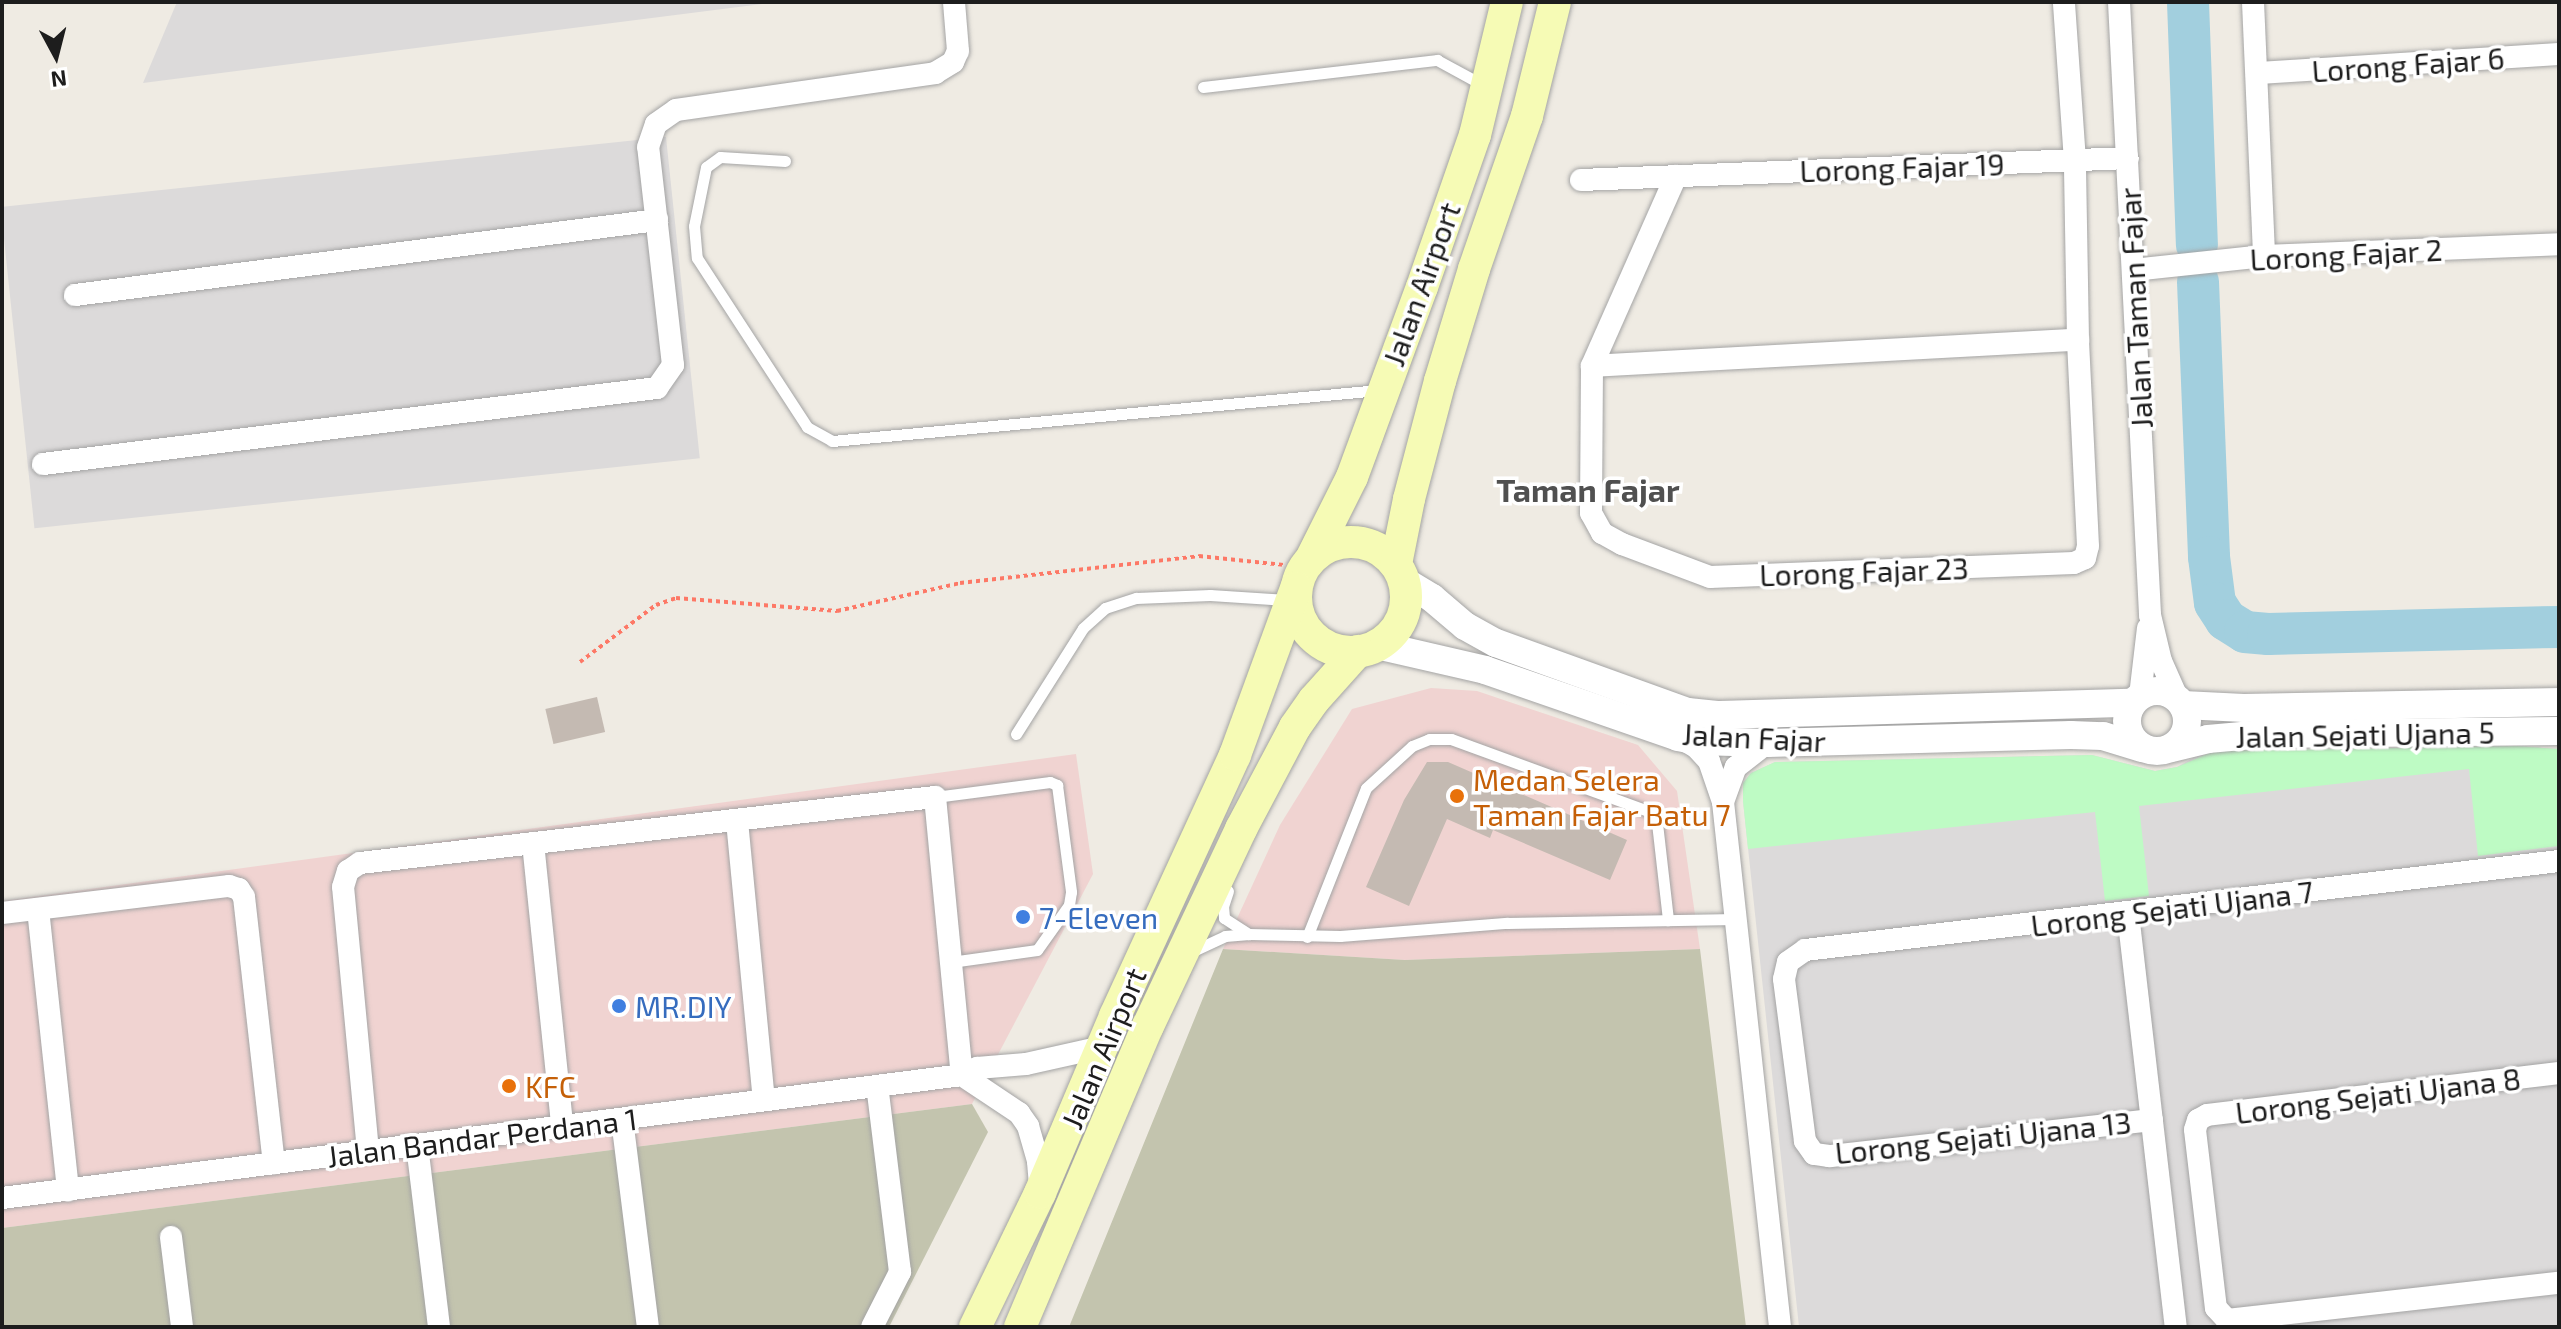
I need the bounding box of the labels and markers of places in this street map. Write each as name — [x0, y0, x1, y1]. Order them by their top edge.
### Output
place label: Medan Selera Taman Fajar Batu 7 — [1473, 761, 1731, 832]
marker: Medan Selera Taman Fajar Batu 7 — [1448, 787, 1466, 805]
place label: 7-Eleven — [1039, 899, 1158, 935]
marker: 7-Eleven — [1014, 908, 1032, 926]
place label: MR.DIY — [635, 988, 732, 1024]
marker: MR.DIY — [610, 997, 628, 1015]
place label: KFC — [525, 1068, 576, 1104]
marker: KFC — [500, 1077, 518, 1095]

